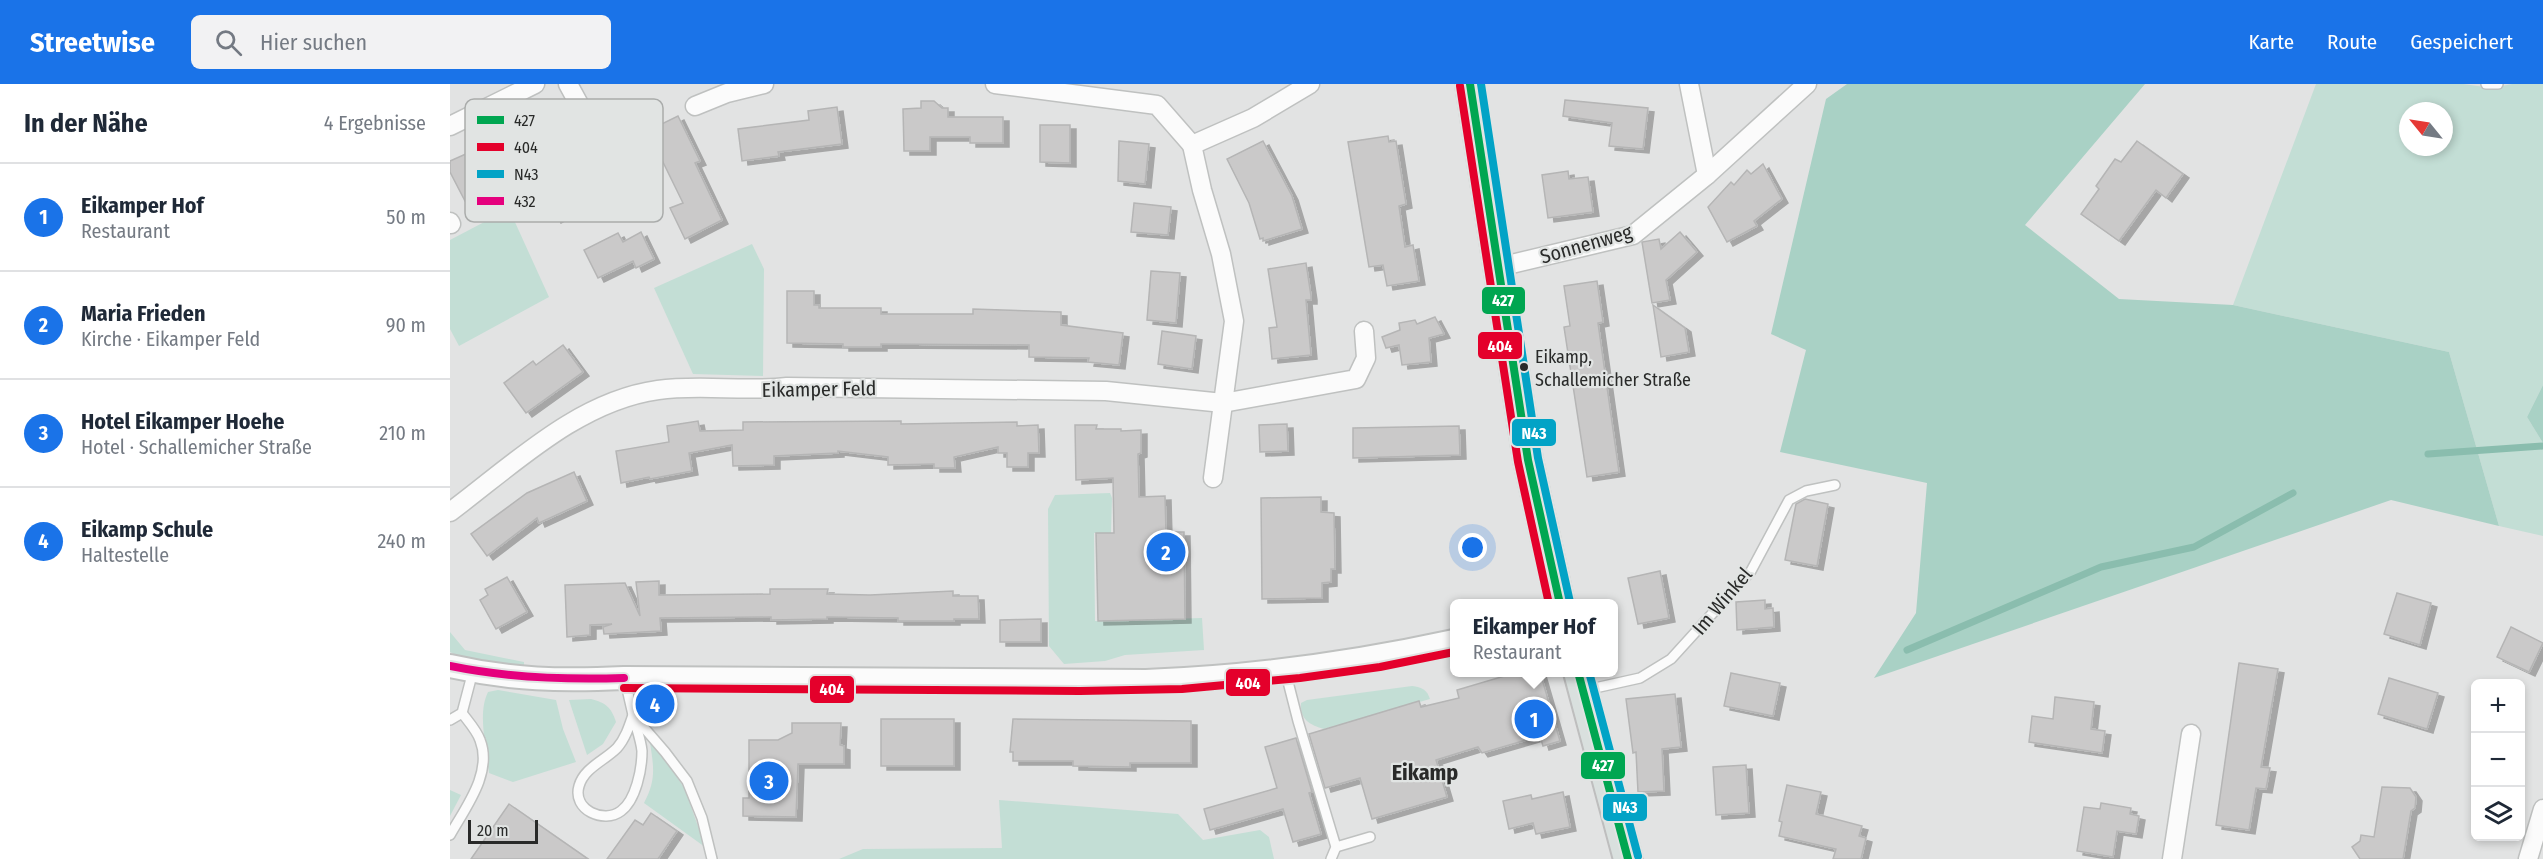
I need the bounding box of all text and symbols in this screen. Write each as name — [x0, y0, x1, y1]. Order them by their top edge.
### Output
search box — [191, 15, 611, 69]
text: Streetwise — [30, 26, 155, 59]
icon: search — [212, 26, 245, 59]
text: Hier suchen — [260, 29, 367, 56]
text: Karte — [2249, 29, 2294, 55]
text: Route — [2327, 29, 2377, 55]
text: Gespeichert — [2410, 29, 2513, 55]
legend — [465, 99, 663, 222]
north arrow — [2399, 102, 2453, 156]
text: In der Nähe — [24, 108, 148, 139]
text: 4 Ergebnisse — [324, 111, 426, 135]
text: 427 — [514, 111, 535, 130]
text: 404 — [514, 138, 538, 157]
text: N43 — [514, 165, 538, 184]
text: Eikamper Hof — [81, 192, 204, 219]
text: 432 — [514, 192, 536, 211]
text: 1 — [39, 205, 48, 229]
text: 50 m — [386, 205, 426, 229]
text: Restaurant — [81, 219, 170, 243]
street label: Sonnenweg — [1537, 219, 1635, 269]
line badge: 427 — [1481, 286, 1526, 315]
text: 427 — [1492, 291, 1514, 310]
text: Maria Frieden — [81, 300, 206, 327]
text: 2 — [39, 313, 48, 337]
text: 90 m — [386, 313, 426, 337]
text: Kirche · Eikamper Feld — [81, 327, 260, 351]
line badge: 404 — [1477, 331, 1523, 360]
text: 404 — [1487, 337, 1513, 356]
place label: Eikamp, Schallemicher Straße — [1535, 346, 1691, 391]
marker: Eikamp, Schallemicher Straße — [1518, 361, 1530, 373]
street label: Eikamper Feld — [761, 376, 877, 402]
text: Hotel Eikamper Hoehe — [81, 408, 284, 435]
line badge: N43 — [1511, 418, 1557, 447]
text: 3 — [39, 421, 48, 445]
text: 210 m — [379, 421, 426, 445]
text: N43 — [1521, 424, 1547, 443]
text: Hotel · Schallemicher Straße — [81, 435, 312, 459]
text: Eikamp Schule — [81, 516, 213, 543]
text: 4 — [38, 529, 49, 553]
text: 240 m — [377, 529, 426, 553]
pin: 2 — [1146, 530, 1186, 574]
your location — [1458, 533, 1487, 562]
text: Haltestelle — [81, 543, 169, 567]
street label: Im Winkel — [1687, 563, 1757, 639]
popup — [1450, 599, 1618, 677]
text: Eikamper Hof — [1473, 613, 1595, 640]
text: Restaurant — [1473, 640, 1562, 664]
line badge: 404 — [1225, 668, 1271, 697]
text: 404 — [1235, 674, 1261, 693]
line badge: 404 — [809, 675, 855, 704]
map controls — [2471, 679, 2525, 841]
button: + — [2471, 679, 2525, 733]
text: 404 — [819, 680, 845, 699]
pin: 4 — [636, 682, 674, 726]
pin: 1 — [1514, 696, 1554, 742]
button: − — [2471, 733, 2525, 787]
line badge: 427 — [1580, 751, 1626, 780]
text: 427 — [1592, 756, 1614, 775]
pin: 3 — [750, 758, 788, 804]
district label: Eikamp — [1392, 759, 1458, 786]
button: layers — [2471, 787, 2525, 841]
line badge: N43 — [1602, 793, 1648, 822]
text: N43 — [1612, 798, 1638, 817]
scale bar — [468, 817, 538, 844]
text: 20 m — [477, 821, 508, 840]

